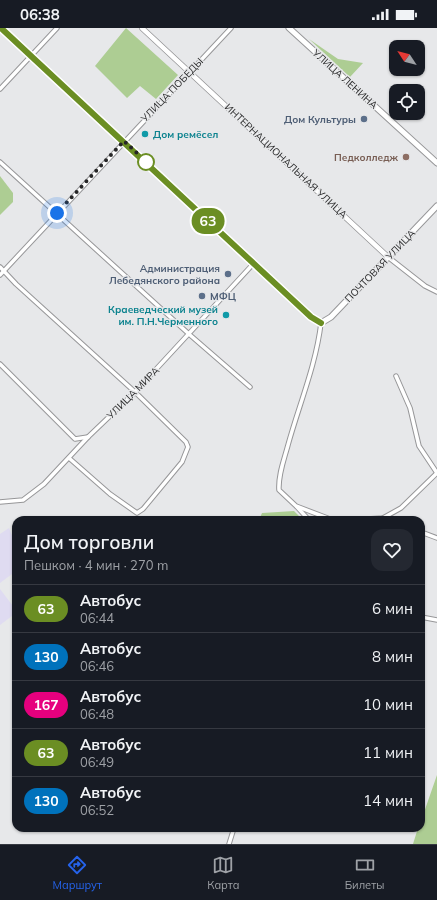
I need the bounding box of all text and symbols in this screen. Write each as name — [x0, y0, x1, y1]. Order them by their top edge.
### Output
text: 06:38 — [20, 5, 60, 24]
north arrow — [389, 40, 425, 76]
map controls — [389, 40, 425, 120]
street label: УЛИЦА ЛЕНИНА — [309, 46, 381, 112]
street label: УЛИЦА ПОБЕДЫ — [137, 55, 206, 126]
button: locate — [389, 84, 425, 120]
street label: ИНТЕРНАЦИОНАЛЬНАЯ УЛИЦА — [222, 101, 350, 222]
place label: Дом Культуры — [284, 113, 356, 126]
marker: Дом Культуры — [359, 114, 369, 124]
place label: Дом ремёсел — [153, 128, 218, 141]
marker: Дом ремёсел — [140, 129, 150, 139]
place label: Педколледж — [334, 151, 399, 164]
marker: Педколледж — [401, 152, 411, 162]
unlabelled marker — [137, 153, 155, 171]
your location — [47, 203, 67, 223]
line badge: 63 — [190, 208, 226, 234]
text: 63 — [200, 212, 216, 230]
street label: ПОЧТОВАЯ УЛИЦА — [342, 226, 419, 305]
place label: Администрация Лебедянского района — [109, 262, 220, 287]
marker: Администрация Лебедянского района — [223, 269, 233, 279]
place label: МФЦ — [210, 290, 236, 303]
marker: МФЦ — [197, 291, 207, 301]
place label: Краеведческий музей им. П.Н.Черменного — [108, 303, 218, 328]
marker: Краеведческий музей им. П.Н.Черменного — [221, 310, 231, 320]
street label: УЛИЦА МИРА — [103, 364, 162, 423]
button: heart — [371, 529, 413, 571]
text: Дом торговли — [24, 530, 154, 554]
text: Пешком · 4 мин · 270 m — [24, 557, 168, 573]
text: Автобус — [80, 591, 141, 610]
text: 6 мин — [372, 599, 413, 618]
text: 63 — [38, 600, 54, 618]
text: 06:44 — [80, 610, 114, 626]
text: Автобус — [80, 639, 141, 658]
text: 8 мин — [372, 647, 413, 666]
text: 130 — [33, 648, 59, 666]
text: 06:46 — [80, 658, 114, 674]
text: Автобус — [80, 687, 141, 706]
text: 10 мин — [363, 695, 413, 714]
text: 167 — [33, 696, 59, 714]
text: 06:48 — [80, 706, 114, 722]
text: Автобус — [80, 735, 141, 754]
text: 11 мин — [363, 743, 413, 762]
text: 63 — [38, 744, 54, 762]
text: 06:49 — [80, 754, 114, 770]
text: Автобус — [80, 783, 141, 802]
text: 14 мин — [363, 791, 413, 810]
text: 130 — [33, 792, 59, 810]
text: 06:52 — [80, 802, 114, 818]
tab: Маршрут — [53, 854, 102, 892]
tab: Карта — [207, 854, 240, 892]
tab: Билеты — [345, 854, 384, 892]

